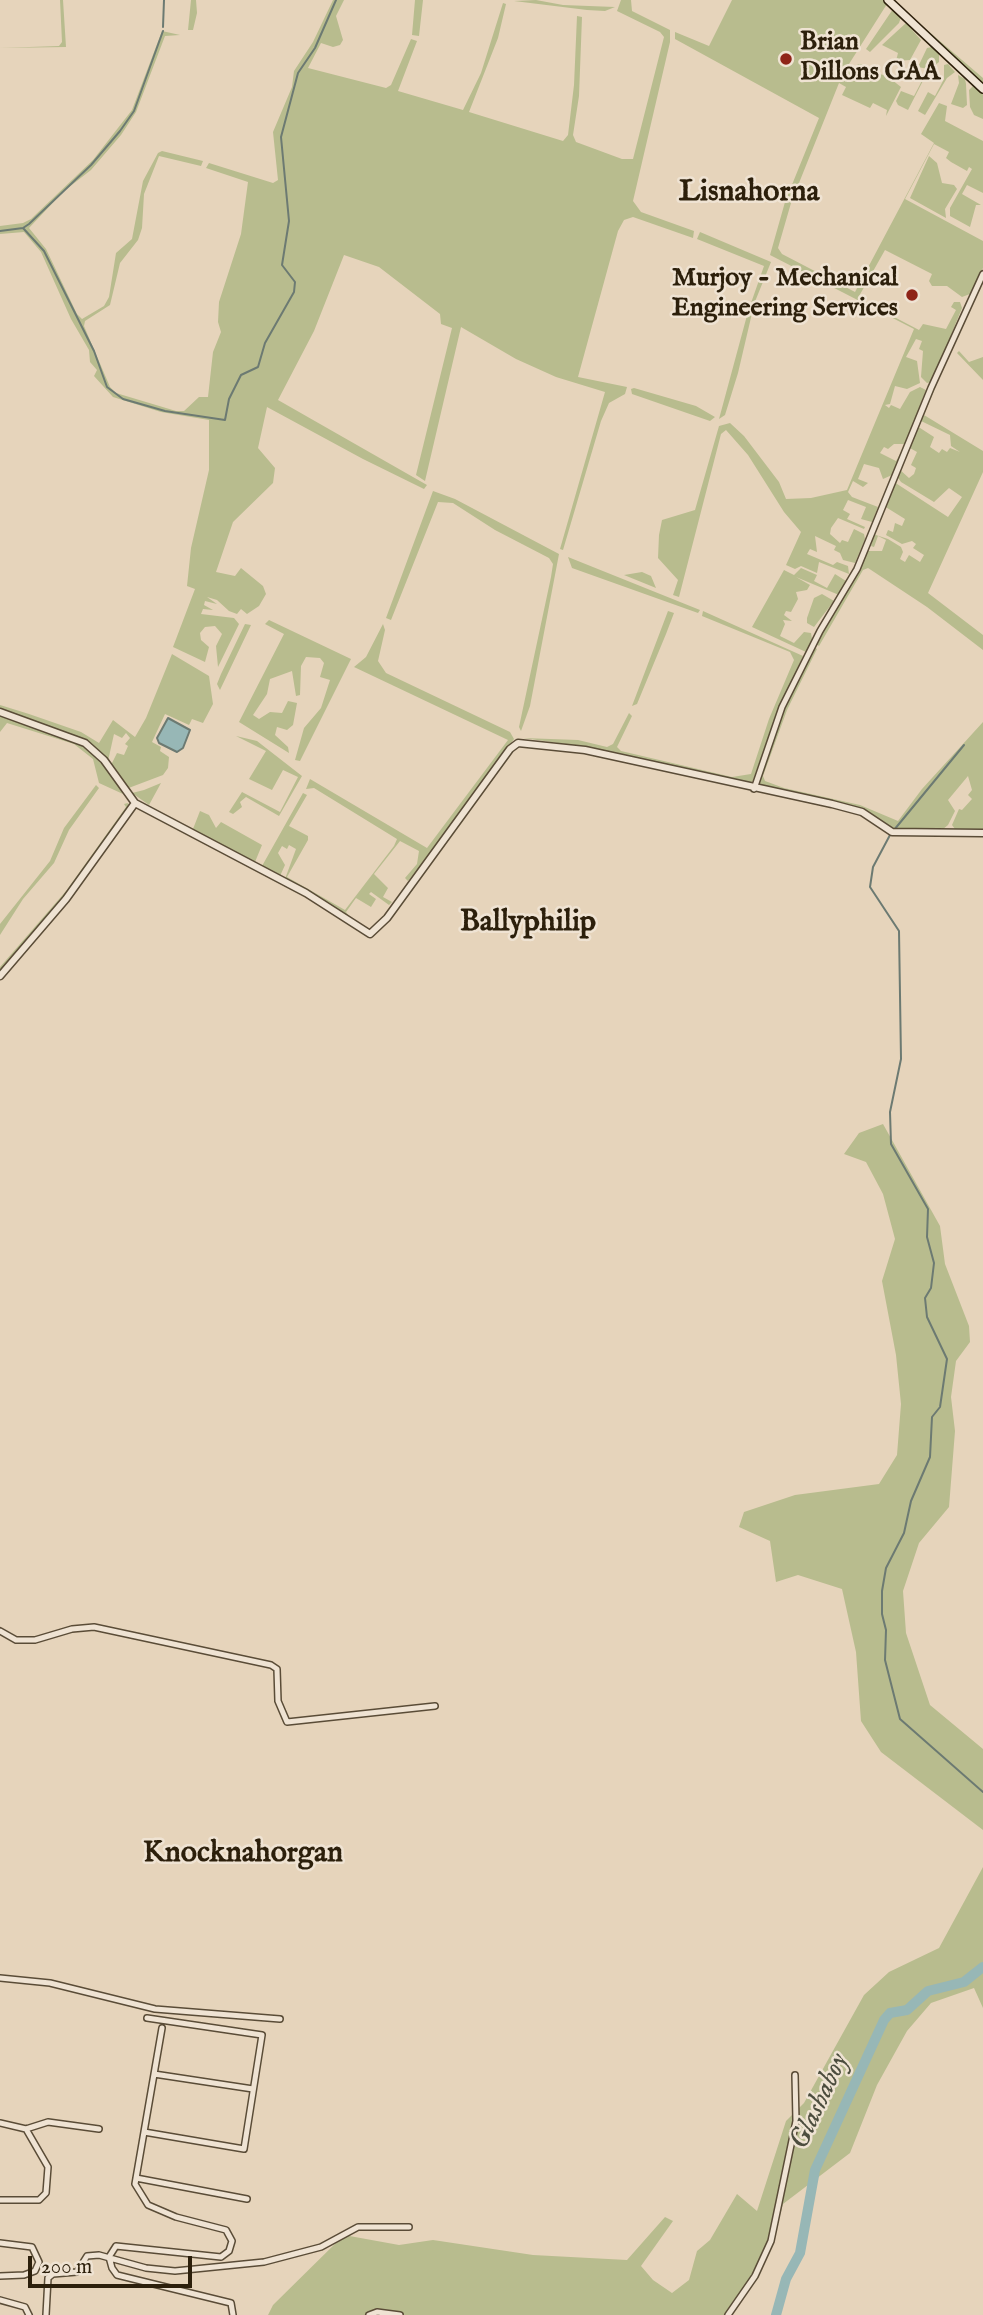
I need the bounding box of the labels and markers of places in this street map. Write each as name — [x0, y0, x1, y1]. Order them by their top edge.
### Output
place label: Brian Dillons GAA — [800, 28, 940, 90]
marker: Brian Dillons GAA — [778, 51, 794, 67]
place label: Murjoy - Mechanical Engineering Services — [672, 264, 898, 326]
marker: Murjoy - Mechanical Engineering Services — [904, 287, 920, 303]

